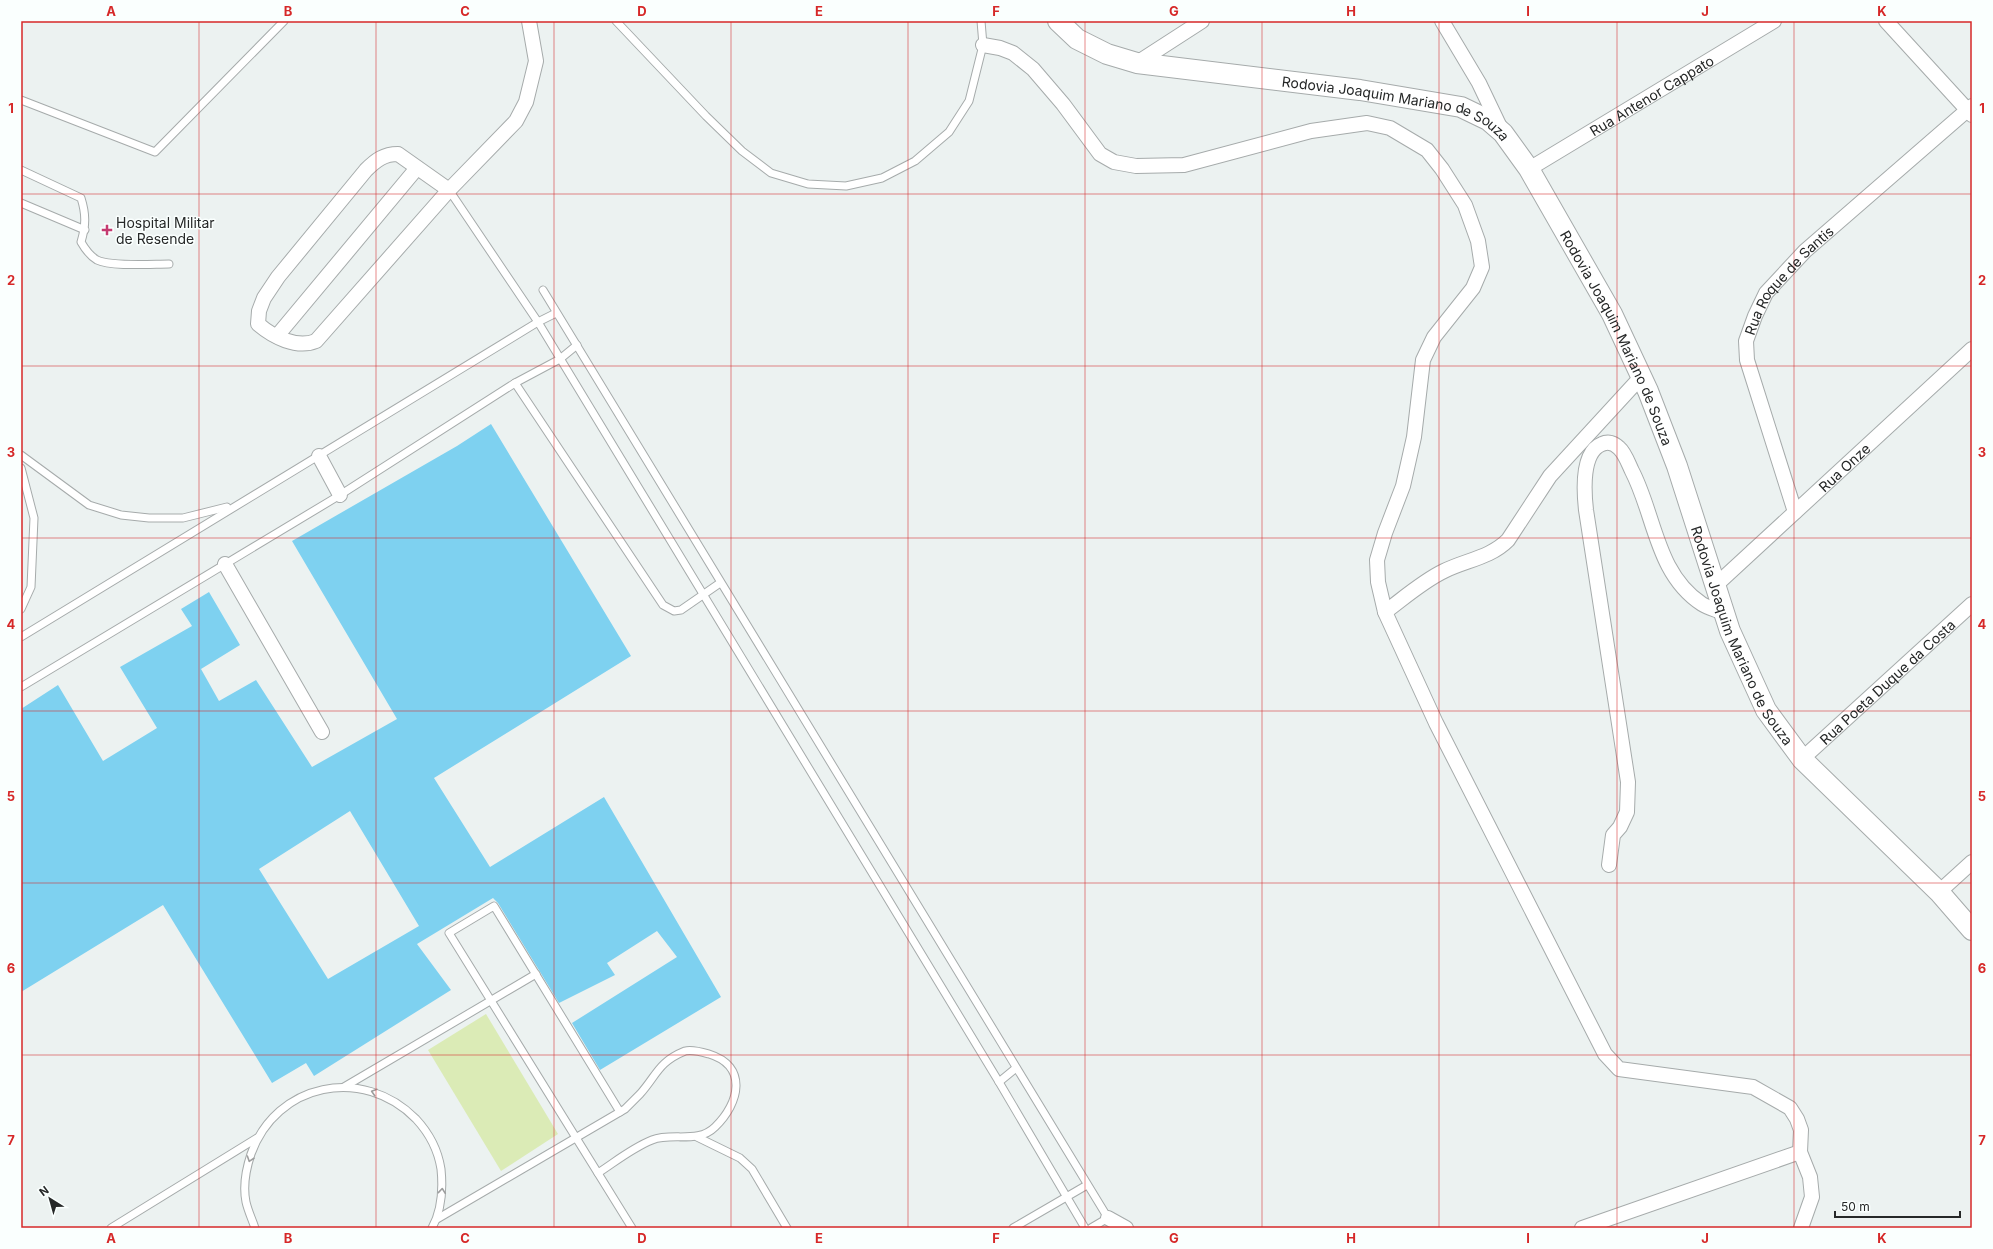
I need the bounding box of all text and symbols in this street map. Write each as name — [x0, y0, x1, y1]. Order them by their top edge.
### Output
text: A — [106, 3, 116, 19]
text: B — [284, 3, 293, 19]
text: C — [460, 3, 470, 19]
text: D — [637, 3, 647, 19]
text: E — [815, 3, 823, 19]
text: F — [992, 3, 1000, 19]
text: G — [1169, 3, 1179, 19]
text: H — [1346, 3, 1356, 19]
text: I — [1526, 3, 1530, 19]
text: J — [1701, 3, 1709, 19]
text: K — [1877, 3, 1887, 19]
street label: Rua Antenor Cappato — [1586, 51, 1716, 139]
street label: Rodovia Joaquim Mariano de Souza — [1281, 72, 1514, 144]
text: 1 — [8, 100, 14, 116]
text: 1 — [1979, 100, 1985, 116]
place label: Hospital Militar de Resende — [116, 214, 215, 247]
street label: Rua Roque de Santis — [1740, 222, 1837, 337]
marker: Hospital Militar de Resende — [101, 224, 113, 236]
street label: Rodovia Joaquim Mariano de Souza — [1557, 227, 1677, 448]
text: 2 — [7, 272, 15, 288]
text: 2 — [1978, 272, 1986, 288]
street label: Rua Onze — [1815, 439, 1873, 495]
text: 3 — [7, 444, 15, 460]
text: 3 — [1978, 444, 1986, 460]
street label: Rodovia Joaquim Mariano de Souza — [1688, 524, 1797, 748]
street label: Rua Poeta Duque da Costa — [1816, 615, 1958, 748]
text: 4 — [7, 616, 16, 632]
text: 4 — [1978, 616, 1987, 632]
text: 5 — [7, 788, 15, 804]
text: 5 — [1978, 788, 1986, 804]
text: 6 — [7, 960, 15, 976]
text: 6 — [1978, 960, 1986, 976]
one-way arrow — [371, 1088, 378, 1097]
text: 7 — [7, 1132, 15, 1148]
text: 7 — [1978, 1132, 1986, 1148]
one-way arrow — [246, 1155, 255, 1162]
north arrow — [30, 1179, 70, 1219]
text: N — [36, 1183, 52, 1199]
one-way arrow — [437, 1188, 446, 1194]
scale bar — [1835, 1193, 1960, 1219]
text: 50 m — [1841, 1199, 1870, 1214]
text: A — [106, 1230, 116, 1246]
text: B — [284, 1230, 293, 1246]
text: C — [460, 1230, 470, 1246]
text: D — [637, 1230, 647, 1246]
text: E — [815, 1230, 823, 1246]
text: F — [992, 1230, 1000, 1246]
text: G — [1169, 1230, 1179, 1246]
text: H — [1346, 1230, 1356, 1246]
text: I — [1526, 1230, 1530, 1246]
text: J — [1701, 1230, 1709, 1246]
text: K — [1877, 1230, 1887, 1246]

